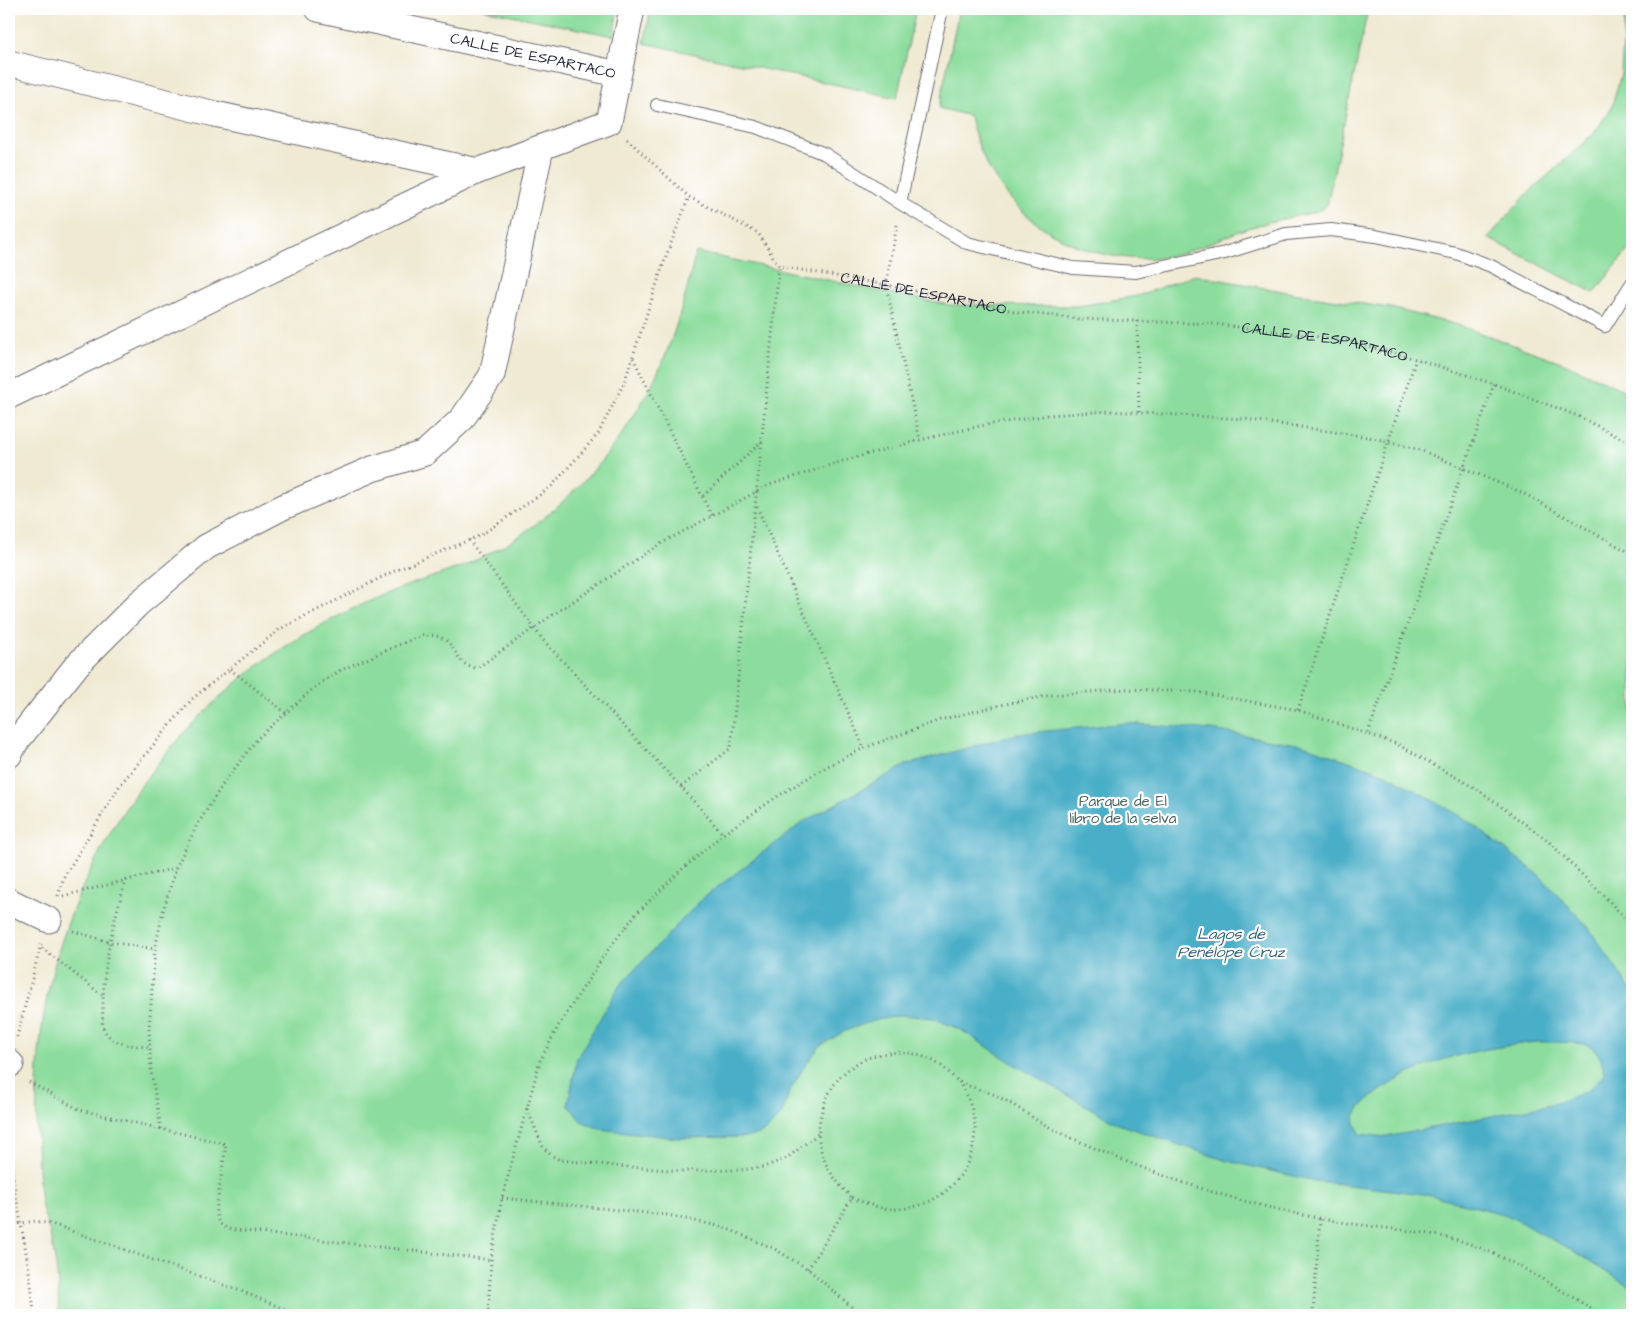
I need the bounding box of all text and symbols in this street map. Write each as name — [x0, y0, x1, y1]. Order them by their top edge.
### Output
street label: CALLE DE ESPARTACO — [448, 27, 618, 84]
street label: CALLE DE ESPARTACO — [839, 267, 1008, 320]
street label: CALLE DE ESPARTACO — [1240, 317, 1410, 367]
park label: Parque de El libro de la selva — [1070, 791, 1177, 829]
water label: Lagos de Penélope Cruz — [1177, 923, 1286, 963]

